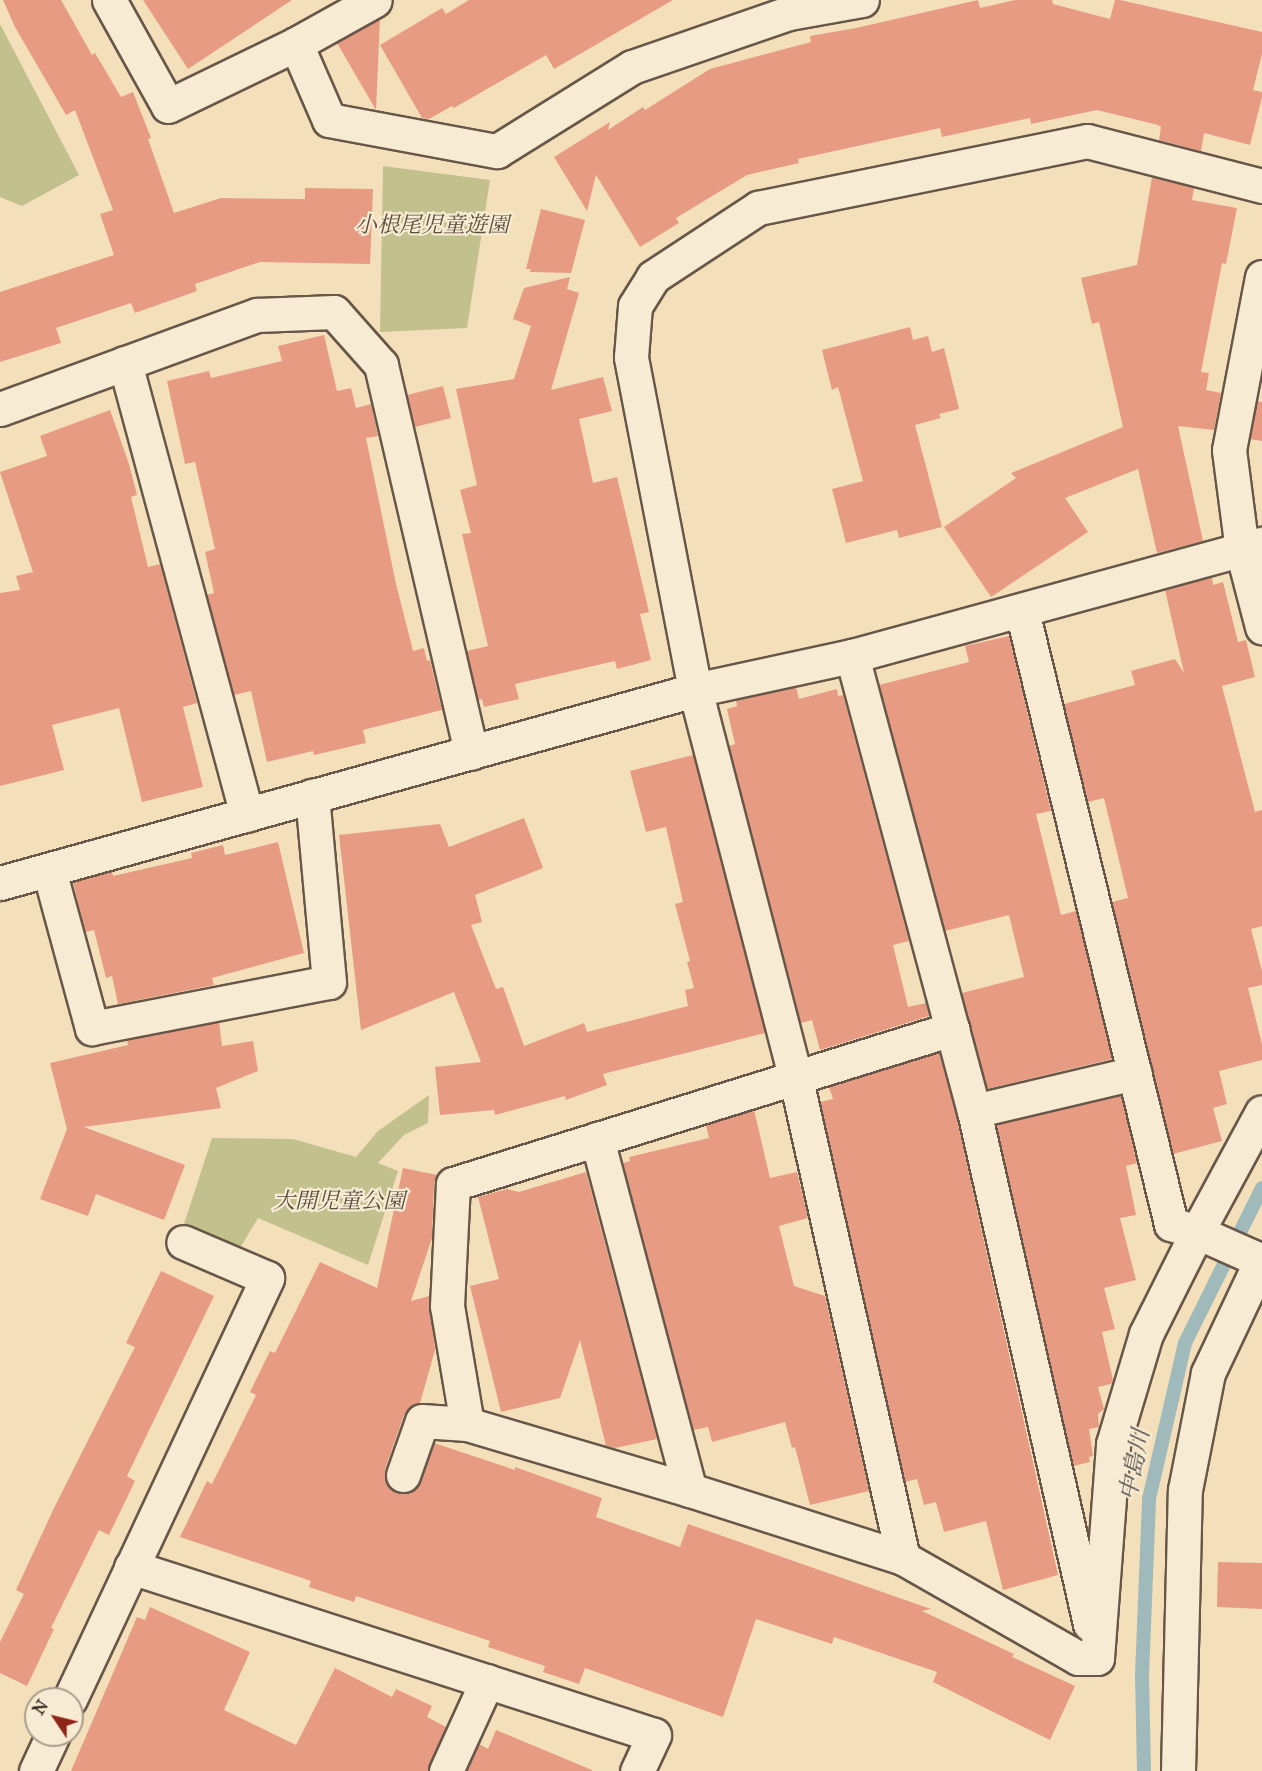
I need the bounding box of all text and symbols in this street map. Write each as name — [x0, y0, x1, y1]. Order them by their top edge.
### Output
park label: 小根尾児童遊園 — [355, 212, 509, 238]
park label: 大開児童公園 — [273, 1188, 405, 1214]
water label: 中島川 — [1114, 1427, 1156, 1503]
north arrow — [24, 1687, 84, 1747]
text: N — [29, 1697, 52, 1719]

